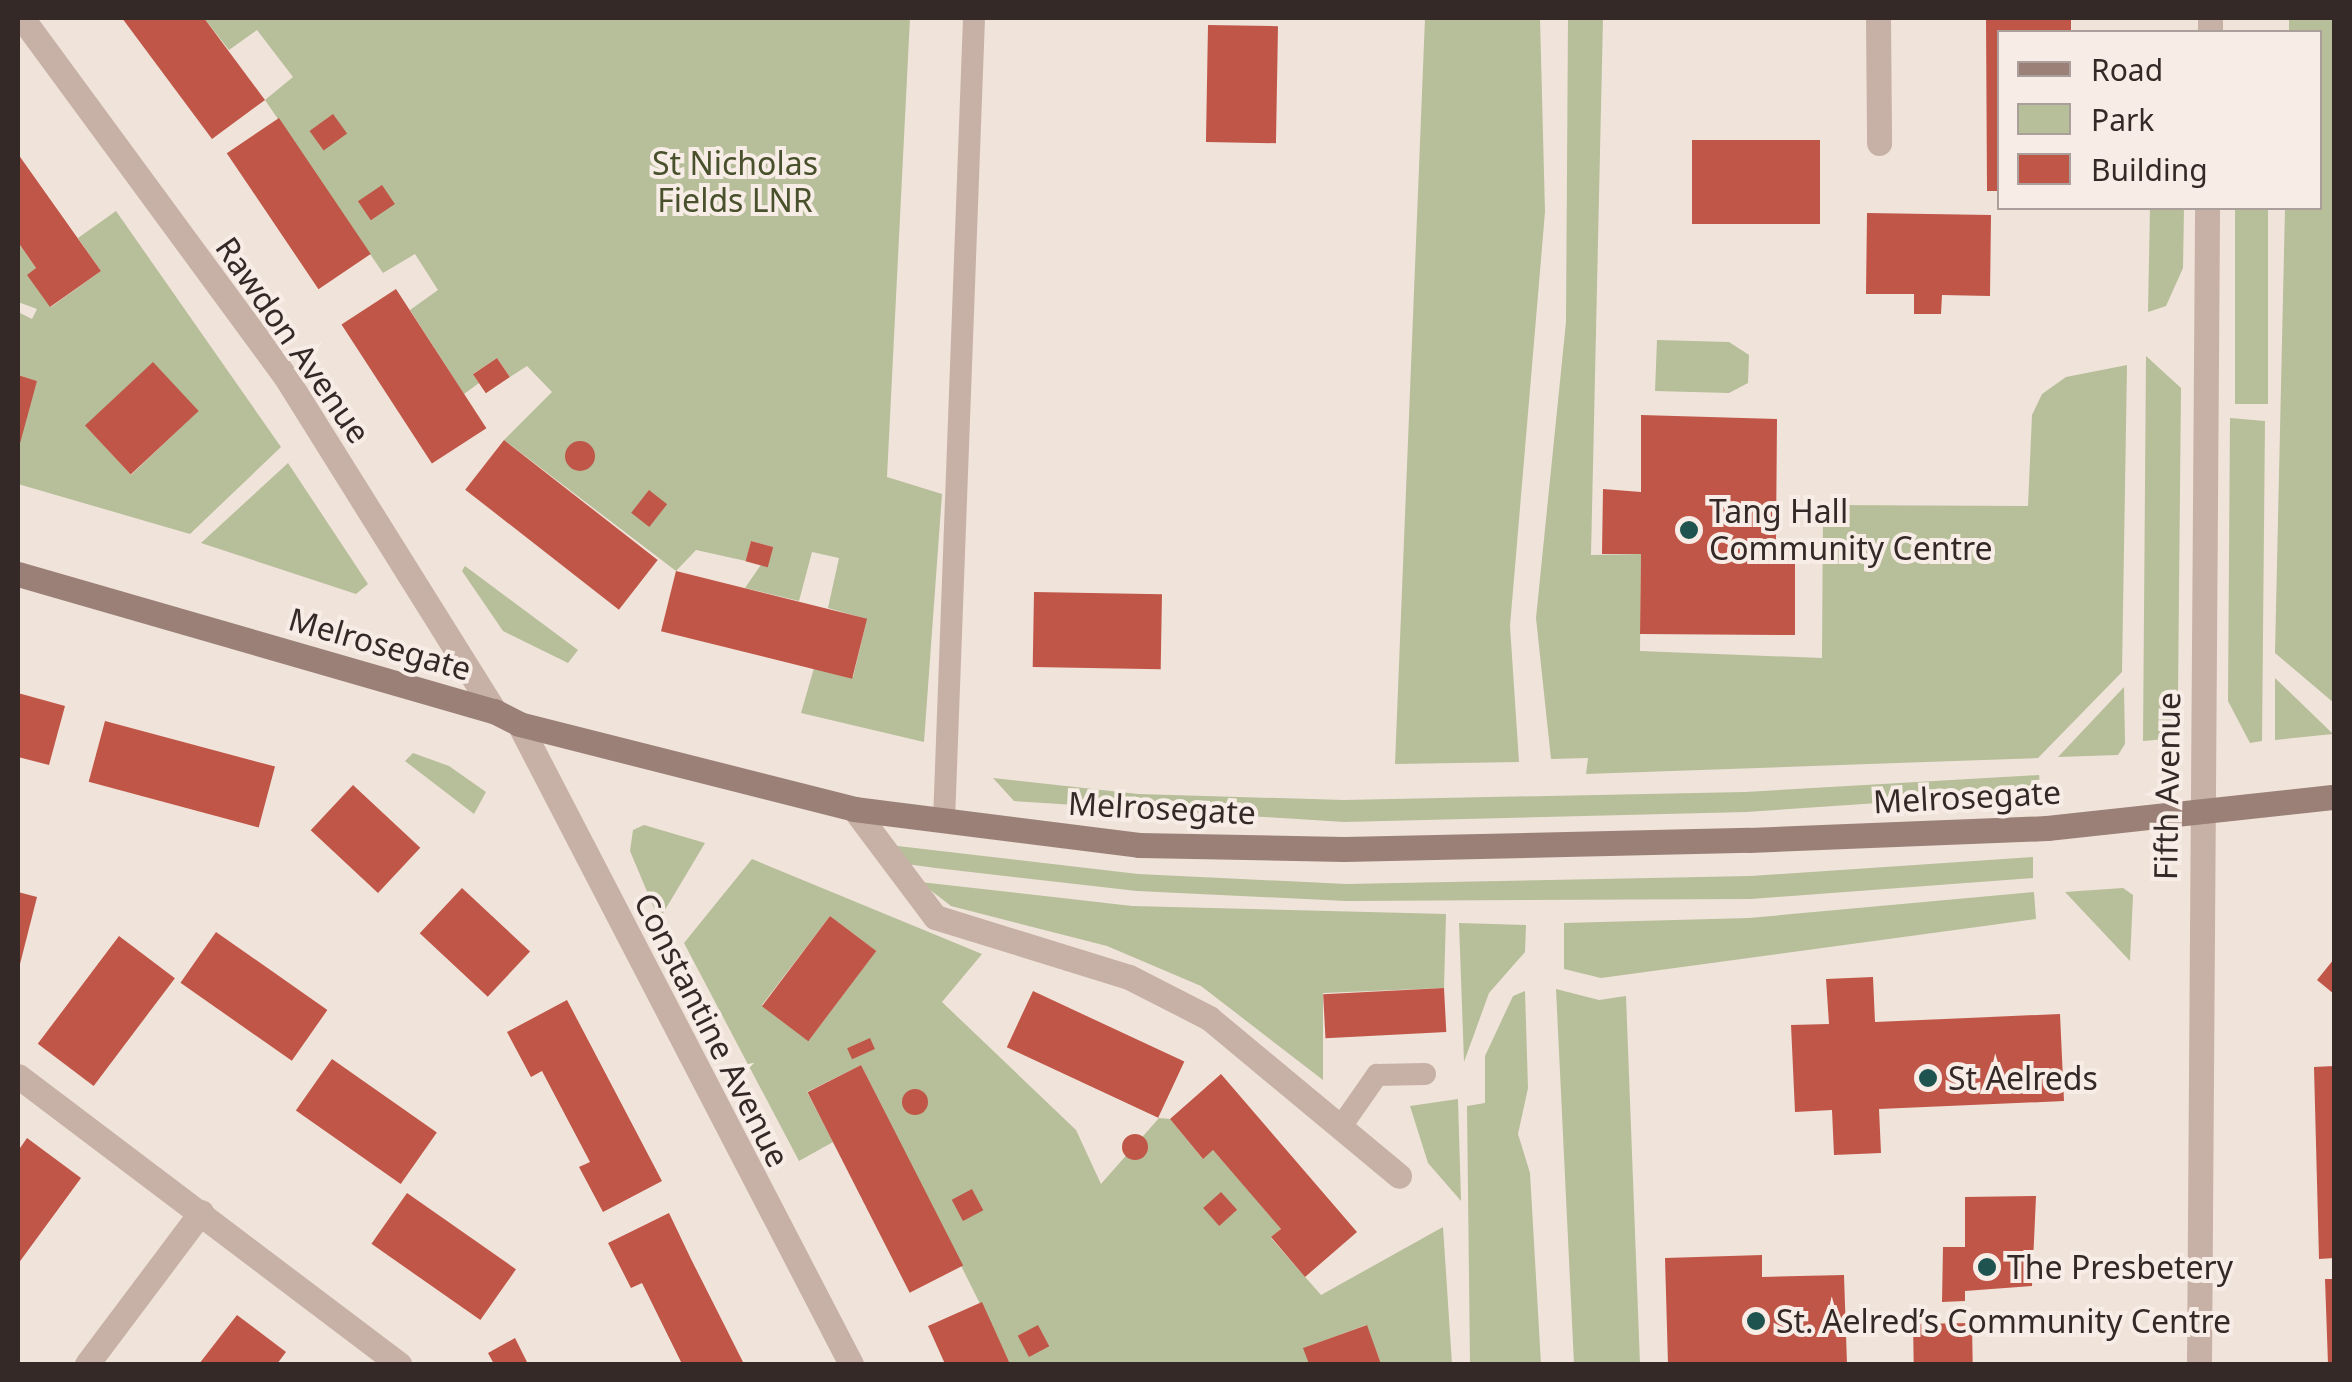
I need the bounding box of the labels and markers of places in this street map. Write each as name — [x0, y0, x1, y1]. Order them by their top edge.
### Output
place label: Tang Hall Community Centre — [1709, 493, 1993, 568]
marker: Tang Hall Community Centre — [1678, 519, 1700, 541]
place label: St Aelreds — [1948, 1059, 2098, 1097]
marker: St Aelreds — [1917, 1067, 1939, 1089]
place label: The Presbetery — [2007, 1248, 2233, 1286]
marker: The Presbetery — [1976, 1256, 1998, 1278]
place label: St. Aelred’s Community Centre — [1776, 1302, 2231, 1340]
marker: St. Aelred’s Community Centre — [1745, 1310, 1767, 1332]

